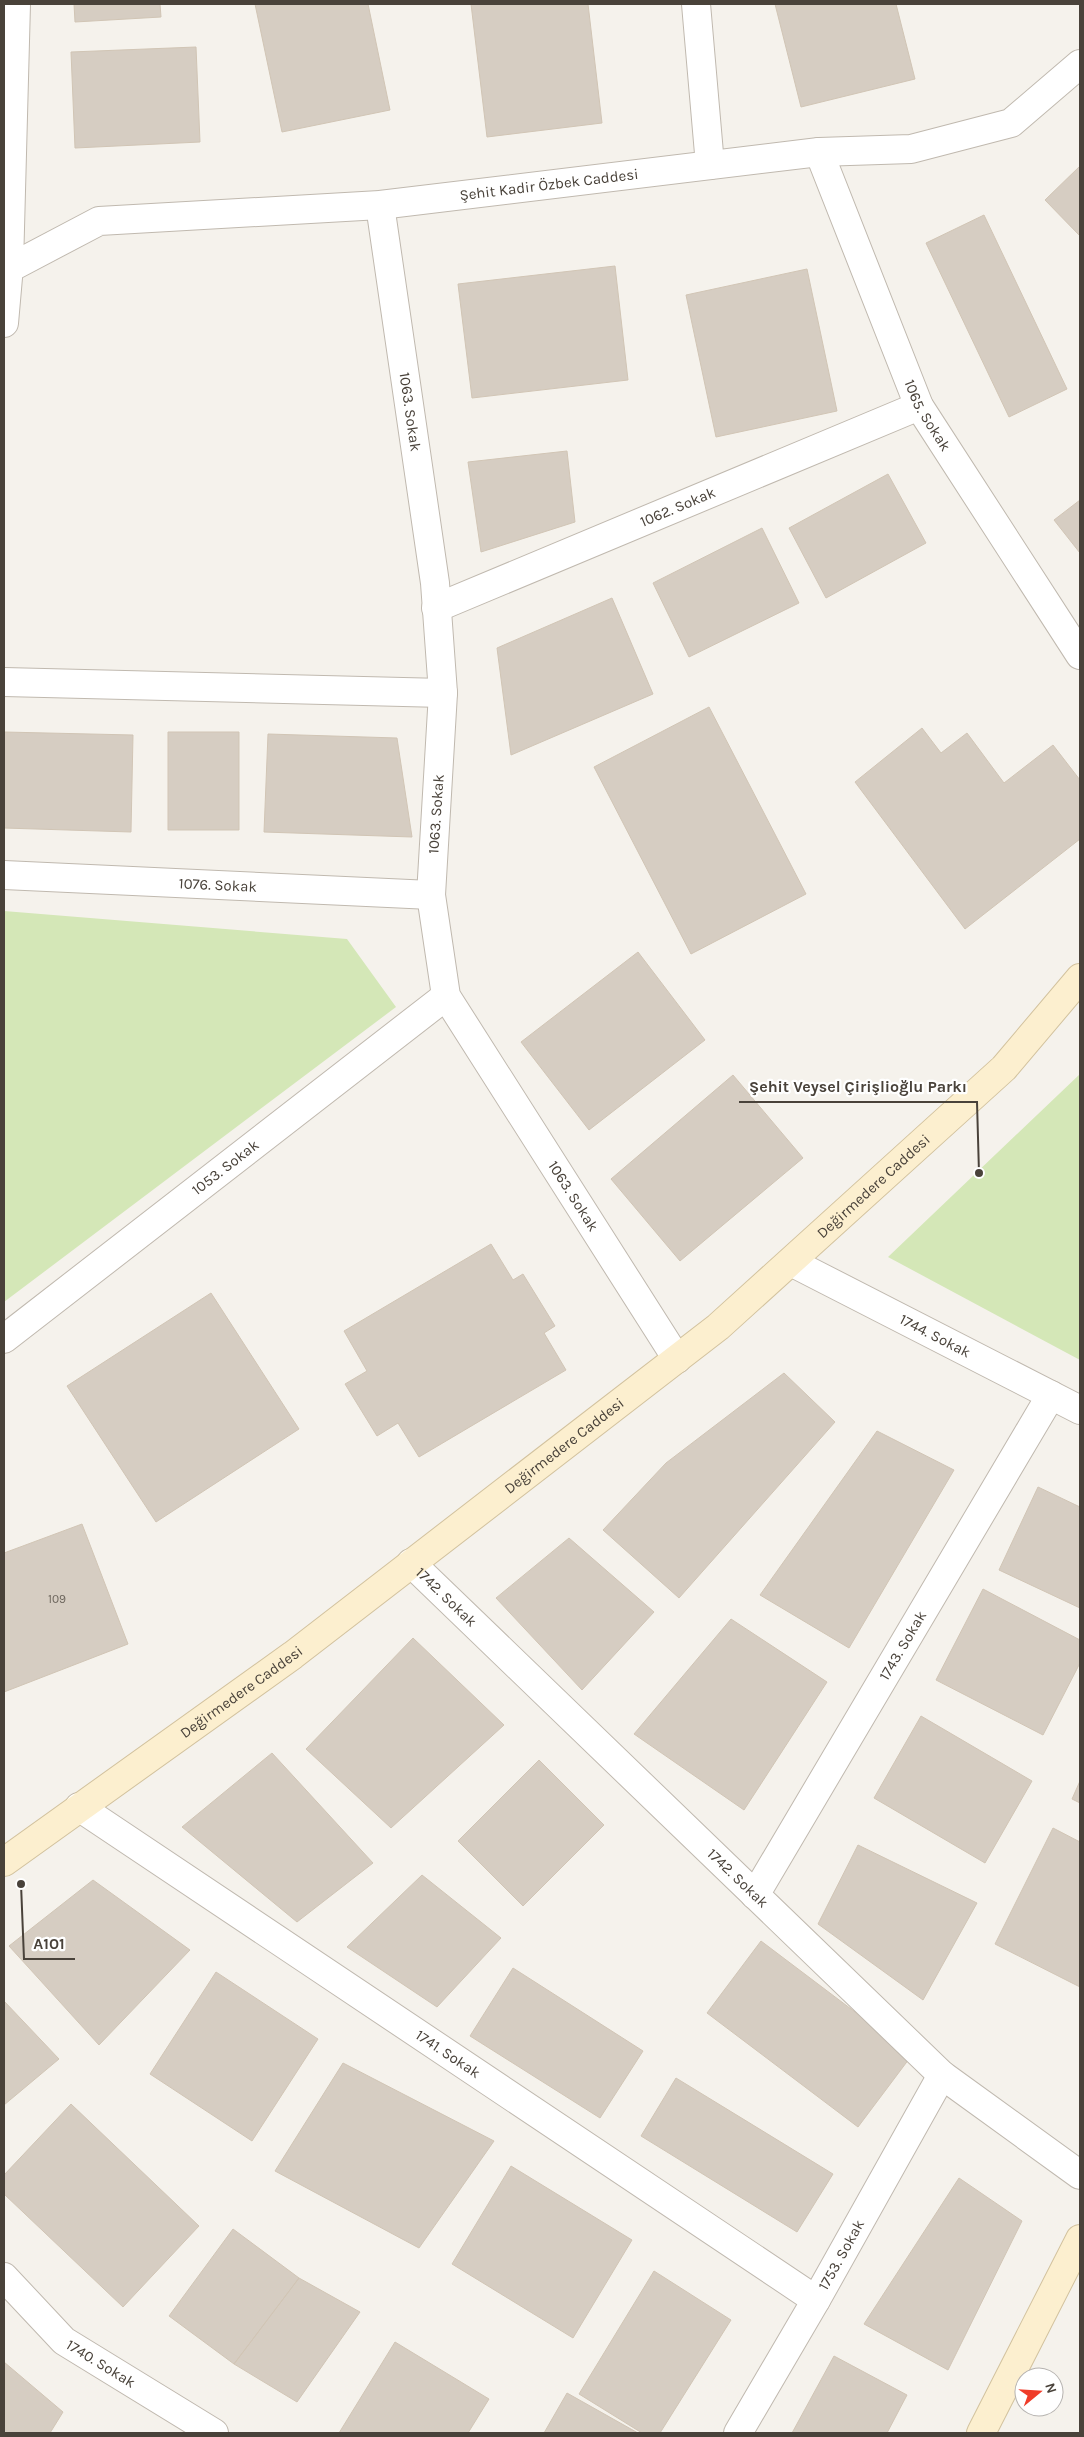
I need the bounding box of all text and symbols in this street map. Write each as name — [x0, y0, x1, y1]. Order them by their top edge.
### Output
street label: Şehit Kadir Özbek Caddesi — [459, 165, 639, 204]
street label: 1063. Sokak — [395, 371, 425, 453]
street label: 1065. Sokak — [900, 377, 955, 454]
street label: 1062. Sokak — [637, 483, 718, 531]
street label: 1063. Sokak — [424, 773, 448, 855]
street label: 1076. Sokak — [178, 874, 257, 896]
callout: Şehit Veysel Çirişlioğlu Parkı — [739, 1071, 977, 1102]
text: Şehit Veysel Çirişlioğlu Parkı — [749, 1077, 967, 1096]
street label: Değirmedere Caddesi — [813, 1130, 934, 1242]
street label: 1053. Sokak — [188, 1136, 262, 1199]
street label: 1063. Sokak — [544, 1158, 602, 1235]
street label: 1744. Sokak — [897, 1310, 974, 1362]
street label: Değirmedere Caddesi — [501, 1394, 628, 1498]
street label: 1742. Sokak — [412, 1564, 481, 1630]
house number: 109 — [48, 1592, 66, 1606]
street label: 1743. Sokak — [875, 1607, 930, 1684]
street label: Değirmedere Caddesi — [177, 1642, 306, 1742]
street label: 1742. Sokak — [704, 1845, 772, 1912]
callout: A101 — [24, 1928, 75, 1959]
text: A101 — [33, 1934, 65, 1953]
street label: 1741. Sokak — [412, 2026, 484, 2082]
street label: 1753. Sokak — [814, 2216, 868, 2293]
street label: 1740. Sokak — [63, 2336, 139, 2392]
north arrow — [1014, 2367, 1064, 2417]
text: N — [1041, 2381, 1061, 2396]

